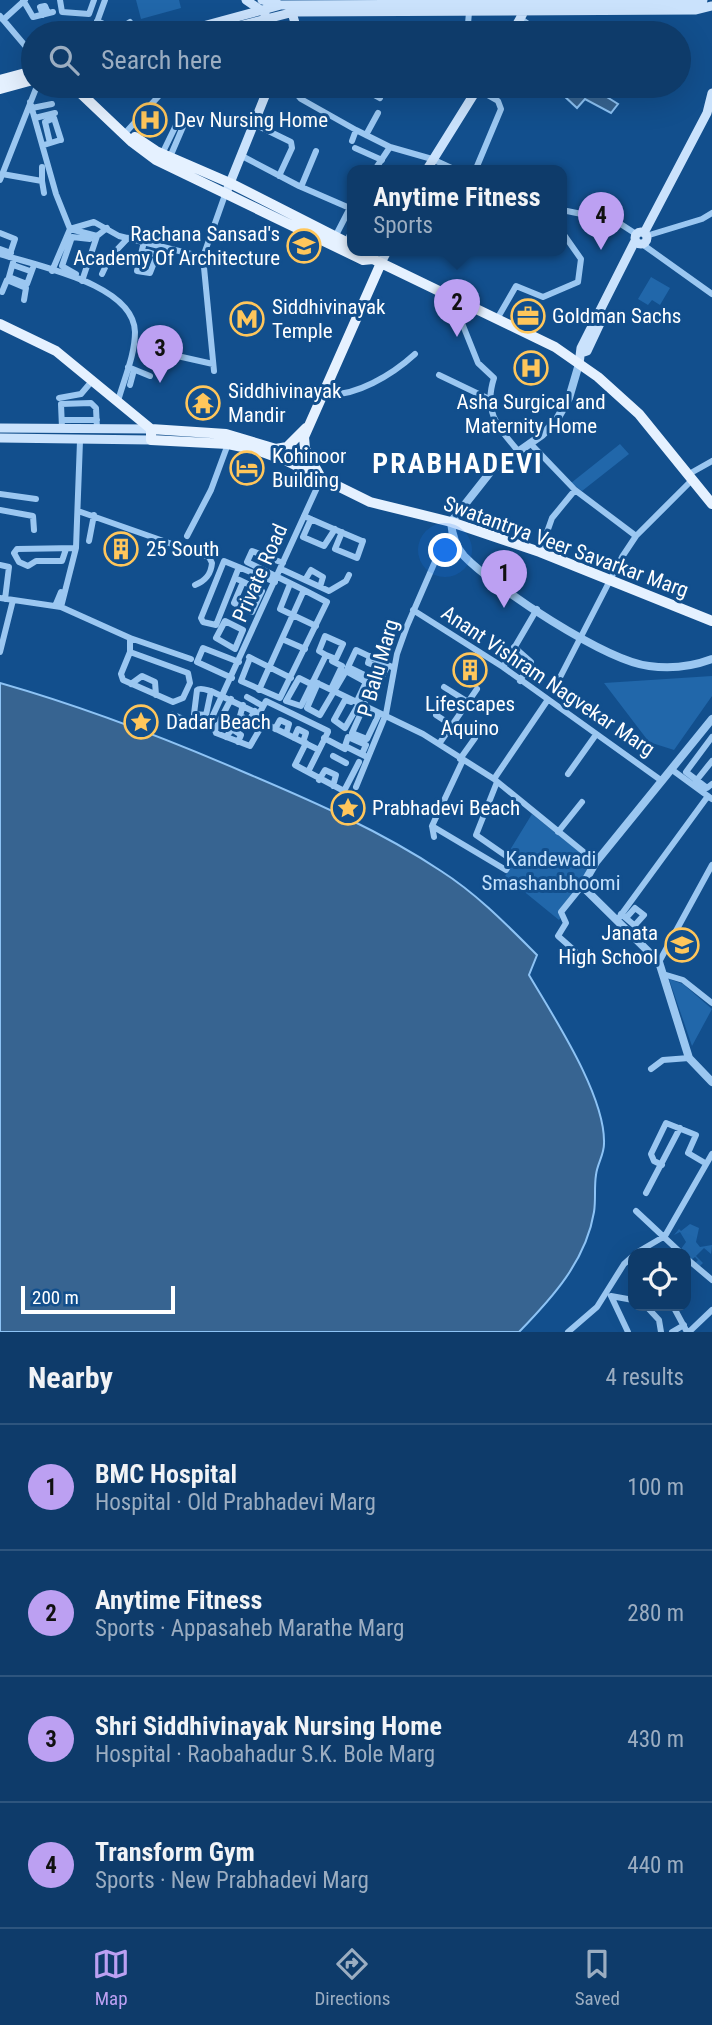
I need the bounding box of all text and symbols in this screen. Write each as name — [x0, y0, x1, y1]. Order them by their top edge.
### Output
search box — [21, 21, 691, 98]
icon: search — [45, 41, 83, 79]
text: Search here — [101, 45, 222, 75]
hospital icon: Dev Nursing Home — [131, 101, 169, 139]
place label: Dev Nursing Home — [174, 108, 328, 132]
popup — [347, 165, 567, 256]
text: Anytime Fitness — [373, 182, 541, 212]
pin: 4 — [578, 192, 624, 250]
text: Sports — [373, 212, 433, 239]
place label: Rachana Sansad's Academy Of Architecture — [73, 222, 280, 270]
school or university icon: Rachana Sansad's Academy Of Architecture — [285, 227, 323, 265]
pin: 2 — [434, 279, 480, 337]
place label: Siddhivinayak Temple — [272, 295, 386, 343]
office icon: Goldman Sachs — [509, 297, 547, 335]
metro station icon: Siddhivinayak Temple — [228, 300, 266, 338]
place label: Goldman Sachs — [552, 304, 681, 328]
pin: 3 — [137, 325, 183, 383]
hospital icon: Asha Surgical and Maternity Home — [512, 349, 550, 387]
place label: Siddhivinayak Mandir — [228, 379, 342, 427]
temple icon: Siddhivinayak Mandir — [184, 384, 222, 422]
place label: Asha Surgical and Maternity Home — [456, 390, 606, 438]
place label: Kohinoor Building — [272, 444, 346, 492]
district label: PRABHADEVI — [372, 447, 544, 480]
hotel icon: Kohinoor Building — [228, 449, 266, 487]
street label: Swatantrya Veer Savarkar Marg — [440, 491, 692, 603]
street label: Private Road — [228, 520, 292, 626]
building icon: 25 South — [102, 530, 140, 568]
your location — [428, 533, 462, 567]
place label: 25 South — [146, 537, 220, 561]
pin: 1 — [481, 550, 527, 608]
street label: Anant Vishram Nagvekar Marg — [437, 601, 659, 761]
street label: P Balu Marg — [353, 617, 403, 719]
building icon: Lifescapes Aquino — [451, 651, 489, 689]
place label: Lifescapes Aquino — [425, 692, 515, 740]
place icon: Dadar Beach — [122, 703, 160, 741]
place label: Dadar Beach — [166, 710, 271, 734]
place icon: Prabhadevi Beach — [329, 789, 367, 827]
place label: Prabhadevi Beach — [372, 796, 520, 820]
park label: Kandewadi Smashanbhoomi — [482, 847, 620, 895]
place label: Janata High School — [558, 921, 658, 969]
school or university icon: Janata High School — [663, 926, 701, 964]
map controls — [628, 1248, 691, 1311]
button: locate — [628, 1248, 691, 1311]
scale bar — [21, 1283, 175, 1315]
text: 200 m — [32, 1286, 79, 1309]
text: Nearby — [28, 1360, 113, 1395]
text: 4 results — [606, 1364, 684, 1391]
text: BMC Hospital — [95, 1459, 237, 1489]
text: 1 — [45, 1474, 57, 1501]
text: 100 m — [627, 1474, 684, 1501]
text: Hospital · Old Prabhadevi Marg — [95, 1489, 376, 1516]
text: Anytime Fitness — [95, 1585, 262, 1615]
text: 2 — [45, 1600, 57, 1627]
text: 280 m — [627, 1600, 684, 1627]
text: Sports · Appasaheb Marathe Marg — [95, 1615, 404, 1642]
text: Shri Siddhivinayak Nursing Home — [95, 1711, 442, 1741]
text: 3 — [45, 1726, 57, 1753]
text: 430 m — [627, 1726, 684, 1753]
text: Hospital · Raobahadur S.K. Bole Marg — [95, 1741, 435, 1768]
text: Transform Gym — [95, 1837, 255, 1867]
text: 4 — [45, 1852, 57, 1879]
text: 440 m — [627, 1852, 684, 1879]
text: Sports · New Prabhadevi Marg — [95, 1867, 369, 1894]
tab: Map — [92, 1945, 130, 2010]
tab: Directions — [314, 1945, 390, 2010]
tab: Saved — [575, 1945, 620, 2010]

